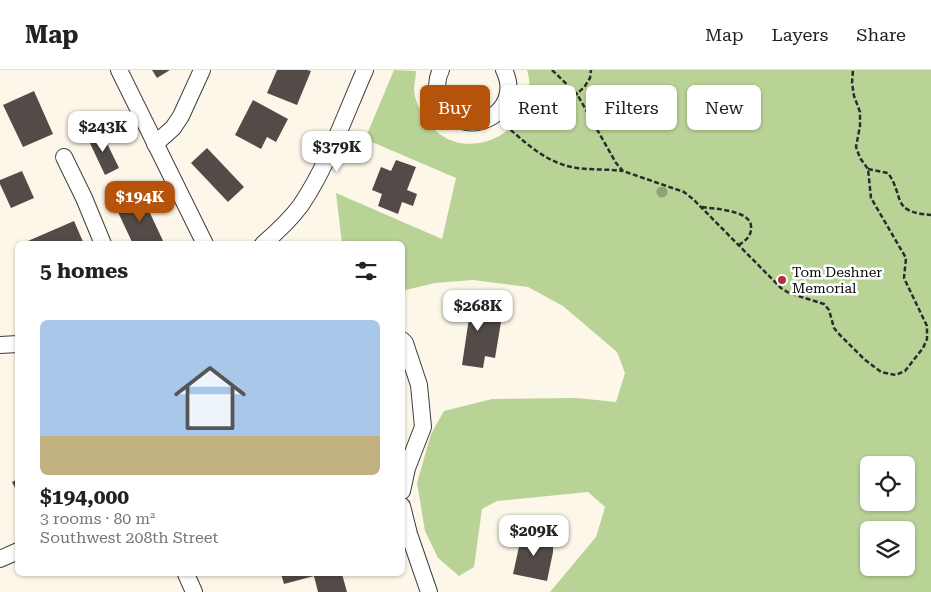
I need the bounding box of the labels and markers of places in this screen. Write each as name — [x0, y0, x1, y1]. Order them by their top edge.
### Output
pin: $243K — [68, 111, 138, 153]
pin: $379K — [302, 131, 372, 173]
pin: $194K — [105, 180, 175, 223]
place label: Tom Deshner Memorial — [792, 264, 882, 296]
marker: Tom Deshner Memorial — [776, 274, 788, 286]
pin: $268K — [443, 290, 513, 332]
pin: $209K — [499, 514, 569, 557]

